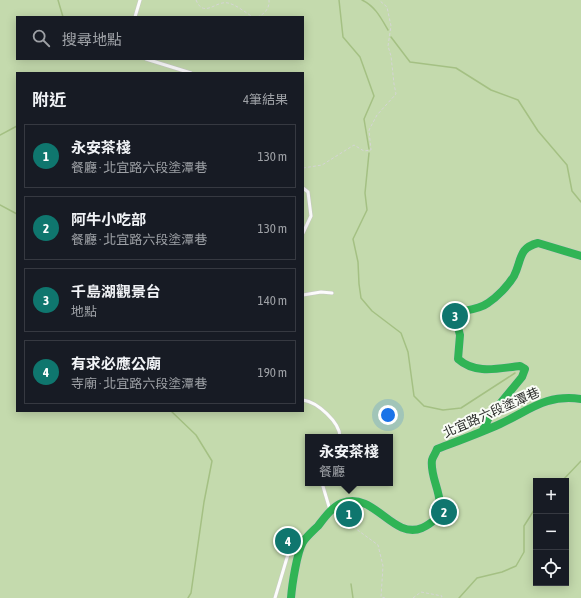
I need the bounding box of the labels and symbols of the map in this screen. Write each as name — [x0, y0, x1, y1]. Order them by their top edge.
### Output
pin: 3 — [442, 301, 468, 331]
street label: 北宜路六段塗潭巷 — [441, 384, 542, 440]
your location — [378, 405, 398, 425]
pin: 2 — [431, 497, 457, 527]
pin: 1 — [336, 499, 362, 529]
pin: 4 — [275, 526, 301, 556]

